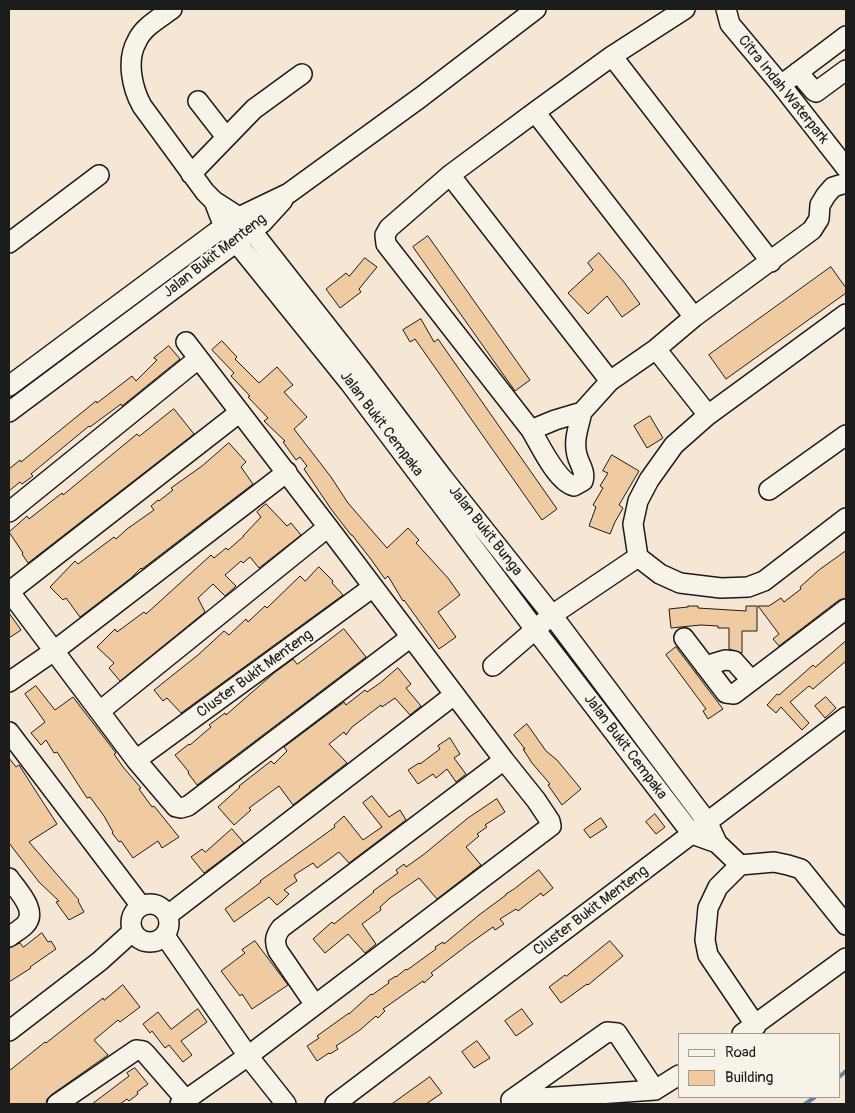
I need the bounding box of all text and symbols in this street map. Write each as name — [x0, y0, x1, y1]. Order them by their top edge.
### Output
street label: Citra Indah Waterpark — [734, 32, 832, 148]
street label: Jalan Bukit Menteng — [160, 210, 270, 302]
street label: Jalan Bukit Cempaka — [335, 368, 427, 480]
street label: Jalan Bukit Bunga — [444, 482, 526, 580]
street label: Cluster Bukit Menteng — [194, 626, 316, 722]
street label: Jalan Bukit Cempaka — [579, 691, 671, 803]
street label: Cluster Bukit Menteng — [530, 862, 652, 960]
legend — [678, 1033, 840, 1098]
text: Road — [725, 1043, 756, 1062]
text: Building — [725, 1068, 773, 1087]

